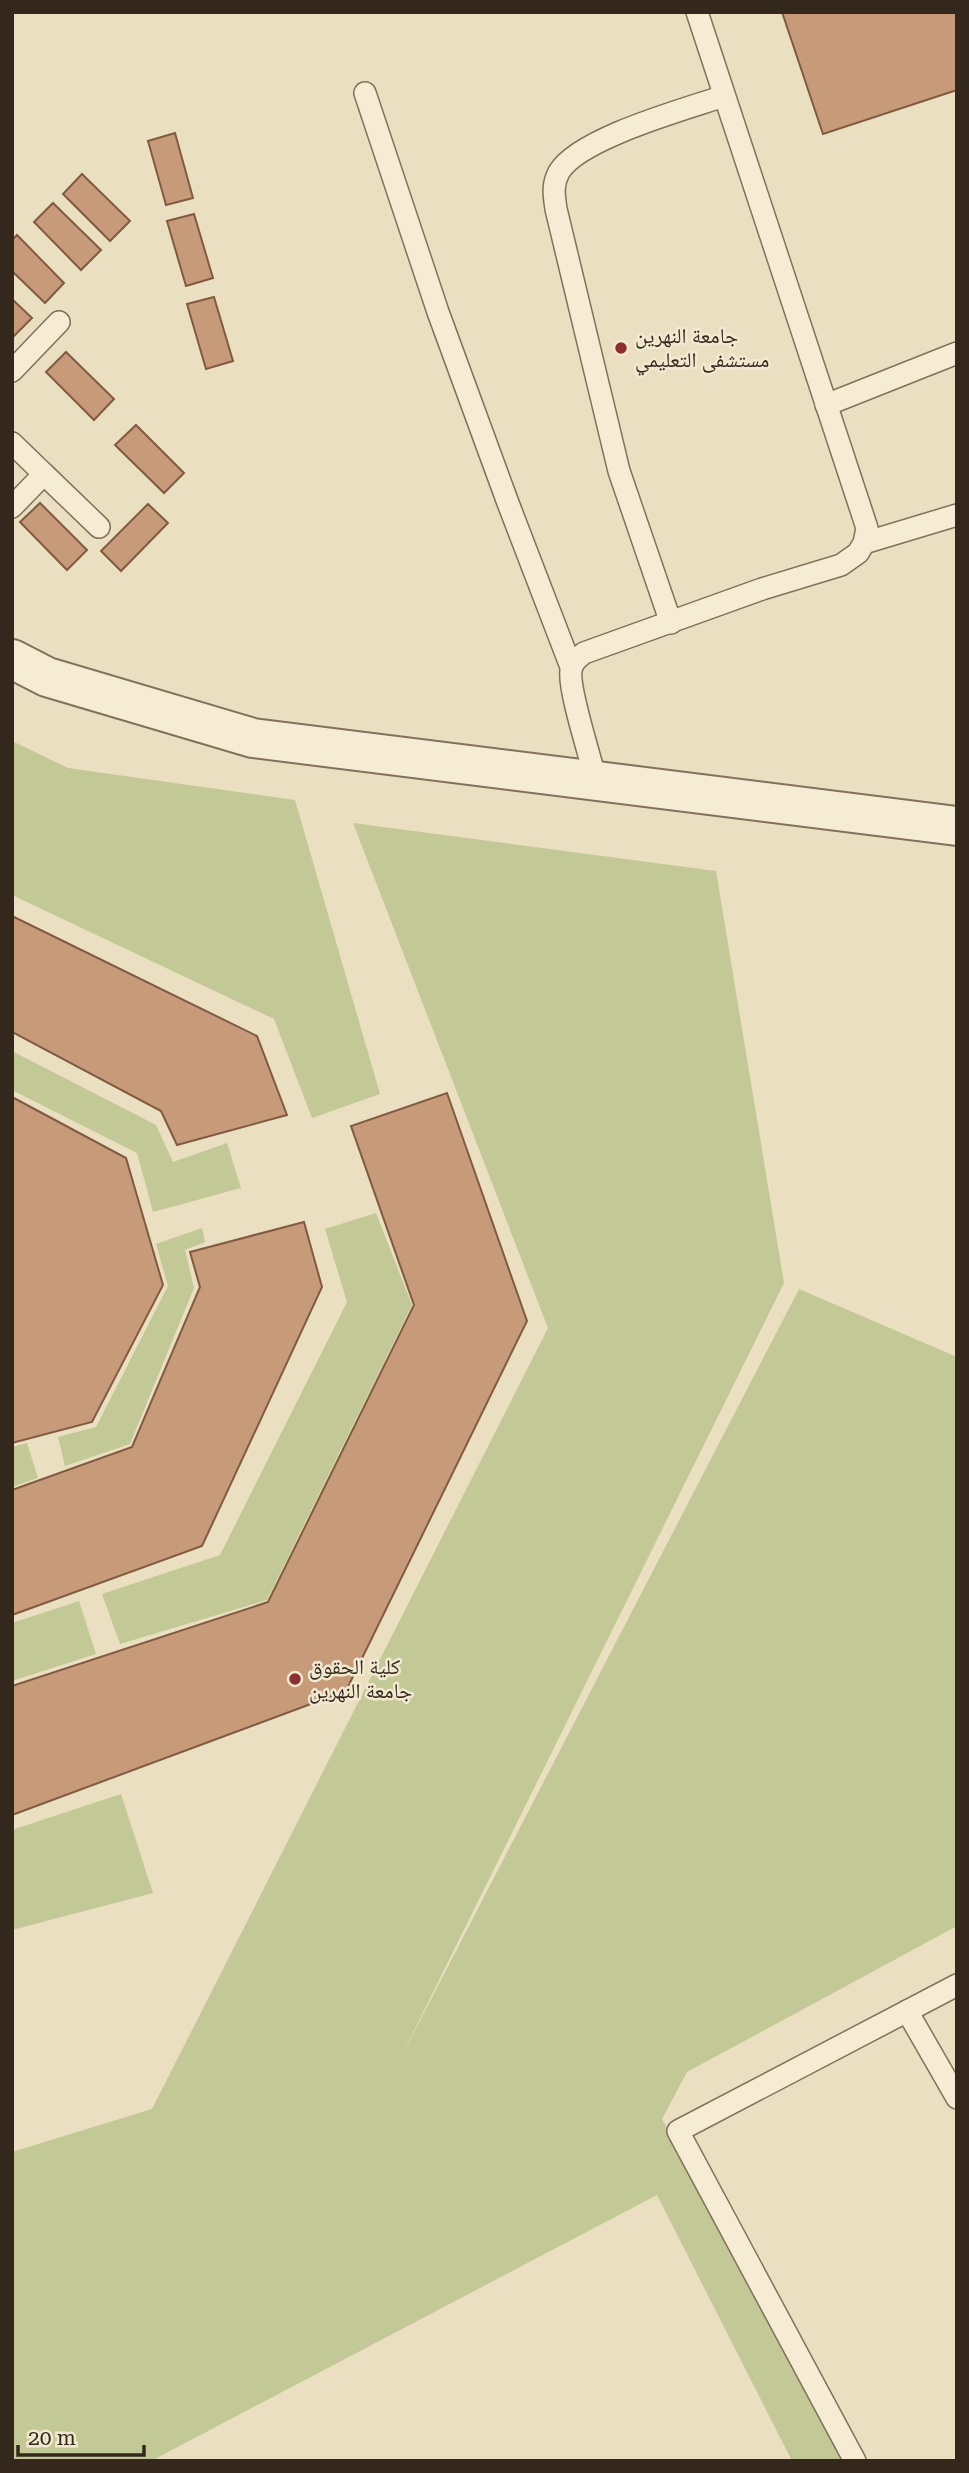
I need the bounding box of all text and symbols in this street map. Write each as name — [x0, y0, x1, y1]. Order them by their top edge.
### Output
place label: جامعة النهرين مستشفى التعليمي — [635, 324, 769, 376]
marker: جامعة النهرين مستشفى التعليمي — [613, 340, 629, 356]
place label: كلية الحقوق جامعة النهرين — [309, 1655, 412, 1704]
marker: كلية الحقوق جامعة النهرين — [287, 1671, 303, 1687]
scale bar — [18, 2414, 144, 2458]
text: 20 m — [28, 2426, 76, 2450]

